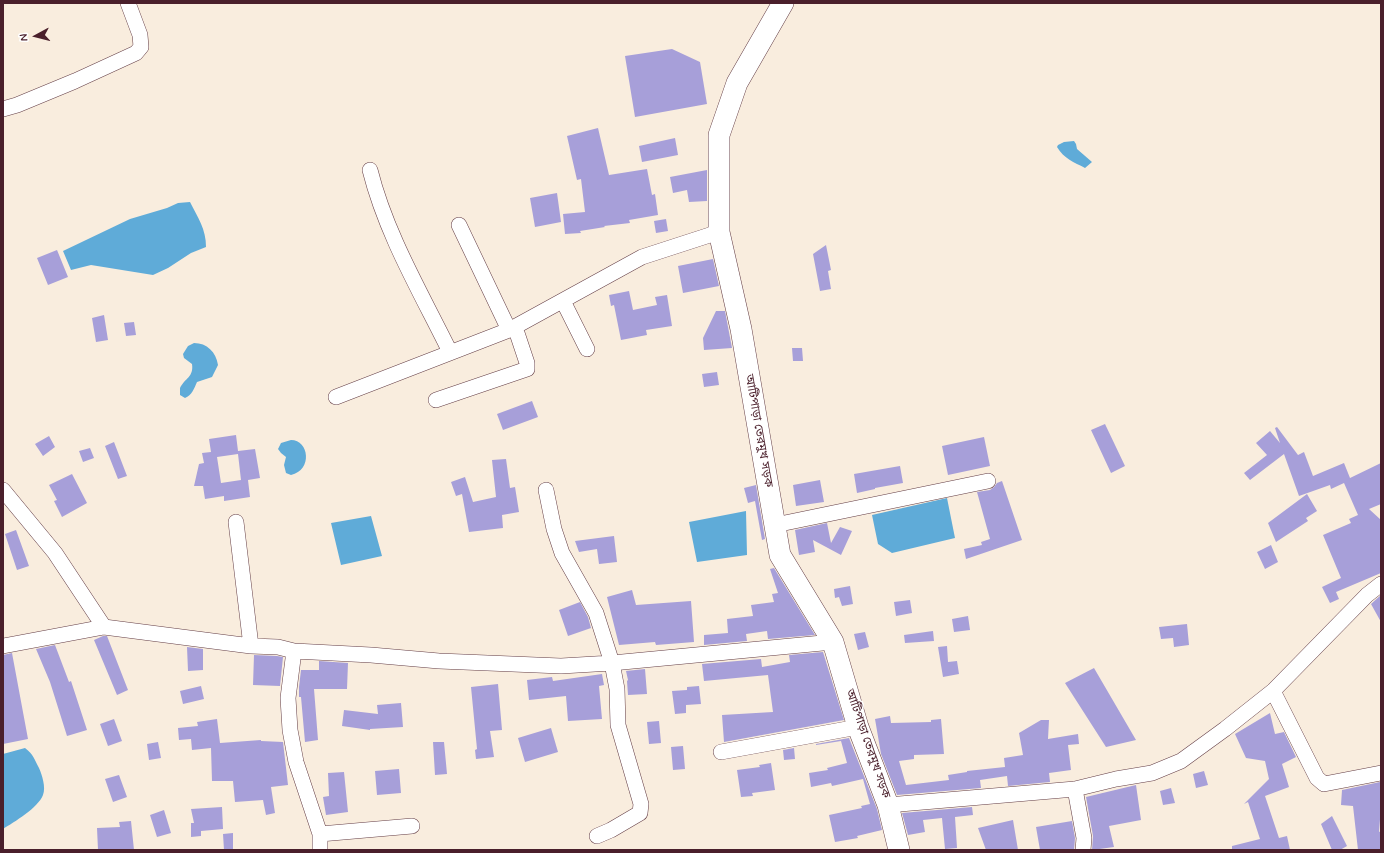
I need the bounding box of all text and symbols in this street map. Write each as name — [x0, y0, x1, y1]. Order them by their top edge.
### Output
north arrow — [16, 16, 56, 56]
text: N — [17, 33, 31, 42]
street label: আটিপাড়া তেরমুখ সড়ক — [741, 373, 775, 489]
street label: আটিপাড়া তেরমুখ সড়ক — [842, 687, 892, 801]

